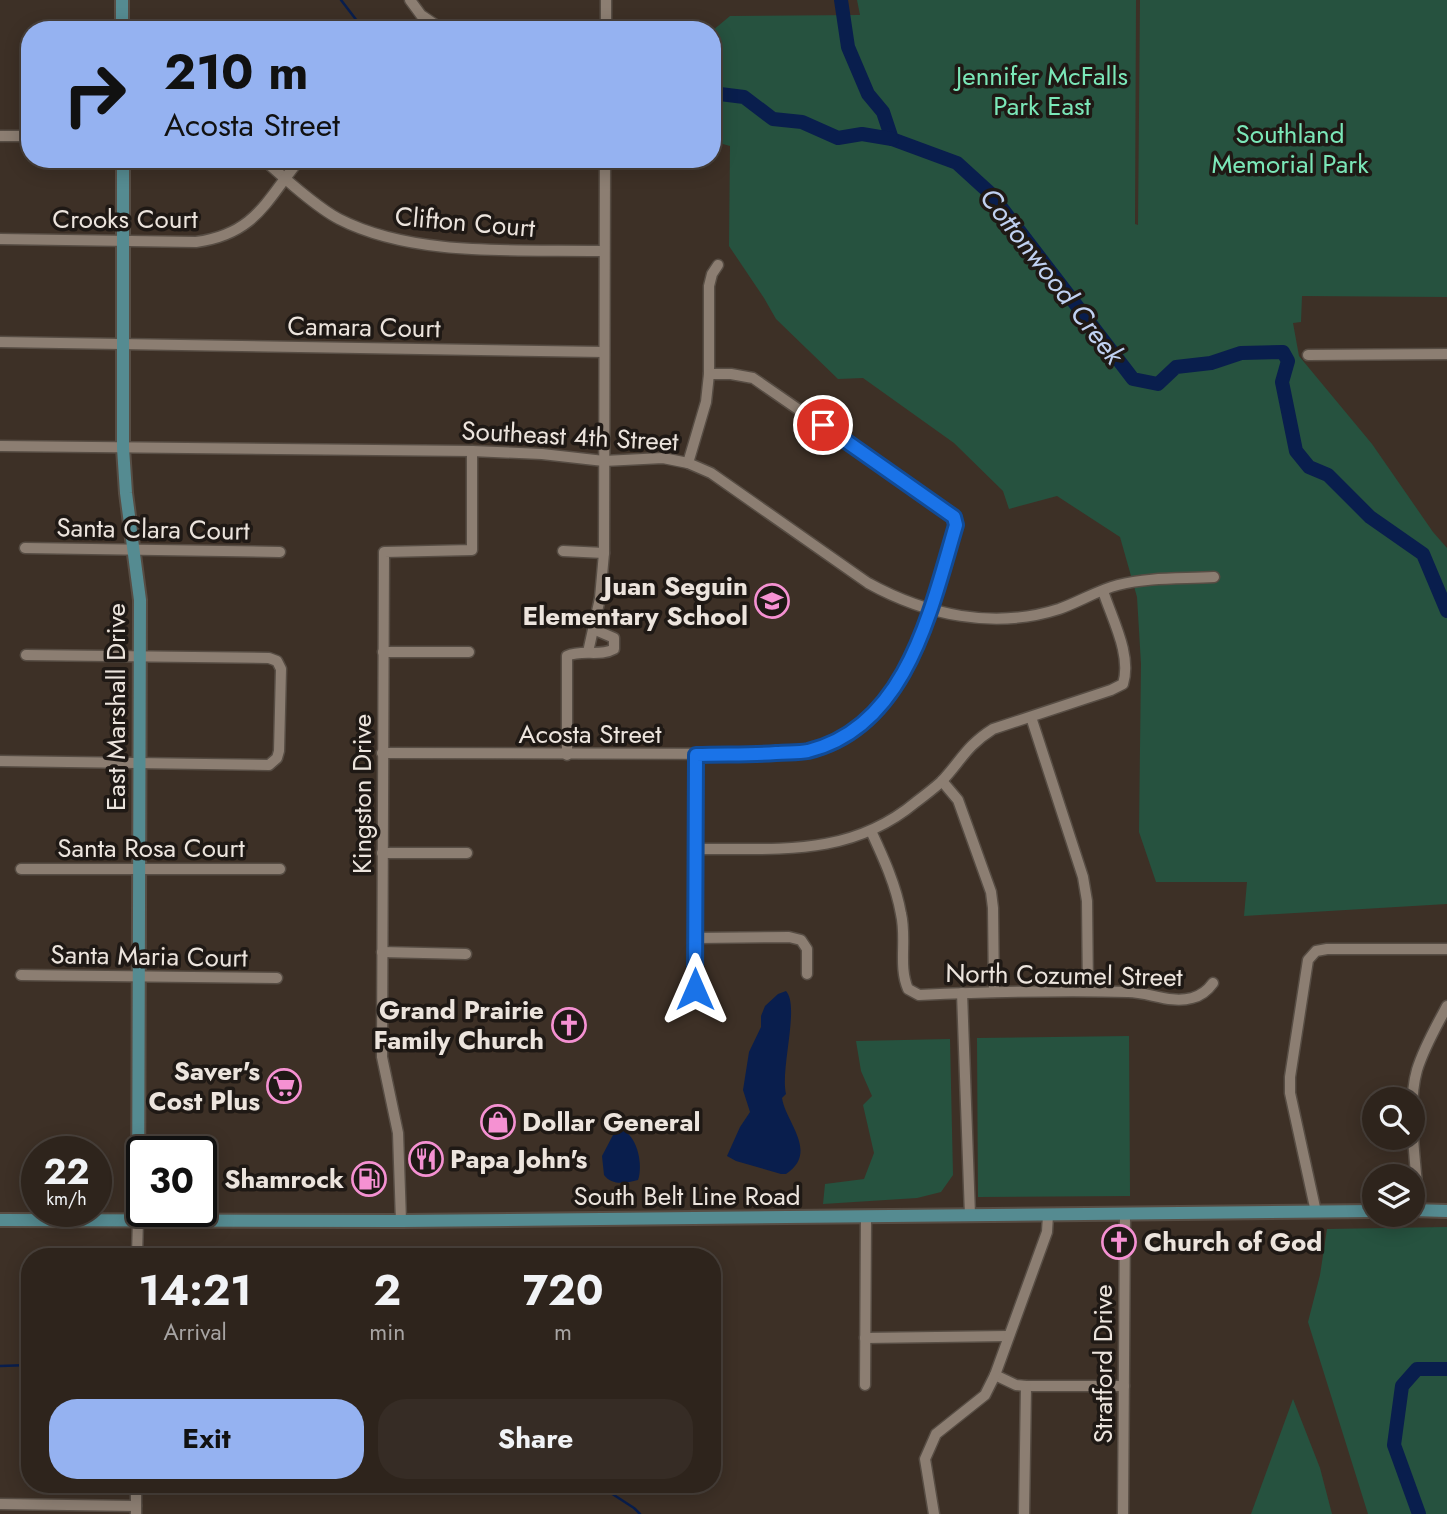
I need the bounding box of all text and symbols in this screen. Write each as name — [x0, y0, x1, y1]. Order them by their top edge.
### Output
text: 210 m — [164, 37, 308, 107]
icon: right — [49, 49, 140, 140]
park label: Jennifer McFalls Park East — [953, 57, 1128, 125]
text: Acosta Street — [164, 102, 340, 148]
park label: Southland Memorial Park — [1211, 115, 1369, 183]
water label: Cottonwood Creek — [970, 179, 1135, 374]
street label: Clifton Court — [393, 197, 537, 247]
street label: Crooks Court — [52, 200, 198, 238]
street label: Camara Court — [287, 307, 442, 347]
pin — [793, 395, 853, 455]
icon: arrive — [804, 406, 842, 444]
street label: Southeast 4th Street — [461, 411, 680, 461]
street label: Santa Clara Court — [56, 508, 251, 550]
place label: Juan Seguin Elementary School — [523, 567, 748, 635]
school or university icon: Juan Seguin Elementary School — [753, 582, 791, 620]
street label: East Marshall Drive — [97, 603, 135, 811]
street label: Kingston Drive — [343, 714, 381, 874]
street label: Acosta Street — [519, 715, 662, 753]
street label: Santa Rosa Court — [57, 829, 245, 867]
street label: Santa Maria Court — [50, 935, 249, 977]
position arrow — [658, 952, 732, 1026]
street label: North Cozumel Street — [945, 954, 1184, 996]
place label: Grand Prairie Family Church — [374, 991, 544, 1059]
church icon: Grand Prairie Family Church — [550, 1006, 588, 1044]
place label: Saver's Cost Plus — [148, 1052, 260, 1120]
supermarket icon: Saver's Cost Plus — [265, 1067, 303, 1105]
map controls — [1362, 1087, 1425, 1227]
button: search — [1362, 1087, 1425, 1150]
shop icon: Dollar General — [479, 1103, 517, 1141]
place label: Dollar General — [522, 1103, 701, 1141]
speed limit sign: 30 — [126, 1136, 217, 1227]
restaurant icon: Papa John's — [407, 1140, 445, 1178]
place label: Papa John's — [450, 1140, 588, 1178]
text: 22 — [44, 1147, 89, 1197]
place label: Shamrock — [224, 1160, 344, 1198]
fuel station icon: Shamrock — [350, 1160, 388, 1198]
button: layers — [1362, 1164, 1425, 1227]
street label: South Belt Line Road — [573, 1177, 801, 1215]
text: km/h — [46, 1186, 87, 1212]
church icon: Church of God — [1100, 1223, 1138, 1261]
place label: Church of God — [1144, 1223, 1322, 1261]
text: 14:21 — [139, 1260, 252, 1321]
text: 2 — [373, 1260, 401, 1321]
text: 720 — [523, 1260, 603, 1321]
street label: Stratford Drive — [1084, 1284, 1122, 1444]
text: Arrival — [163, 1315, 227, 1349]
text: min — [369, 1315, 405, 1349]
text: m — [554, 1315, 572, 1349]
button: Exit — [49, 1399, 364, 1479]
button: Share — [378, 1399, 693, 1479]

